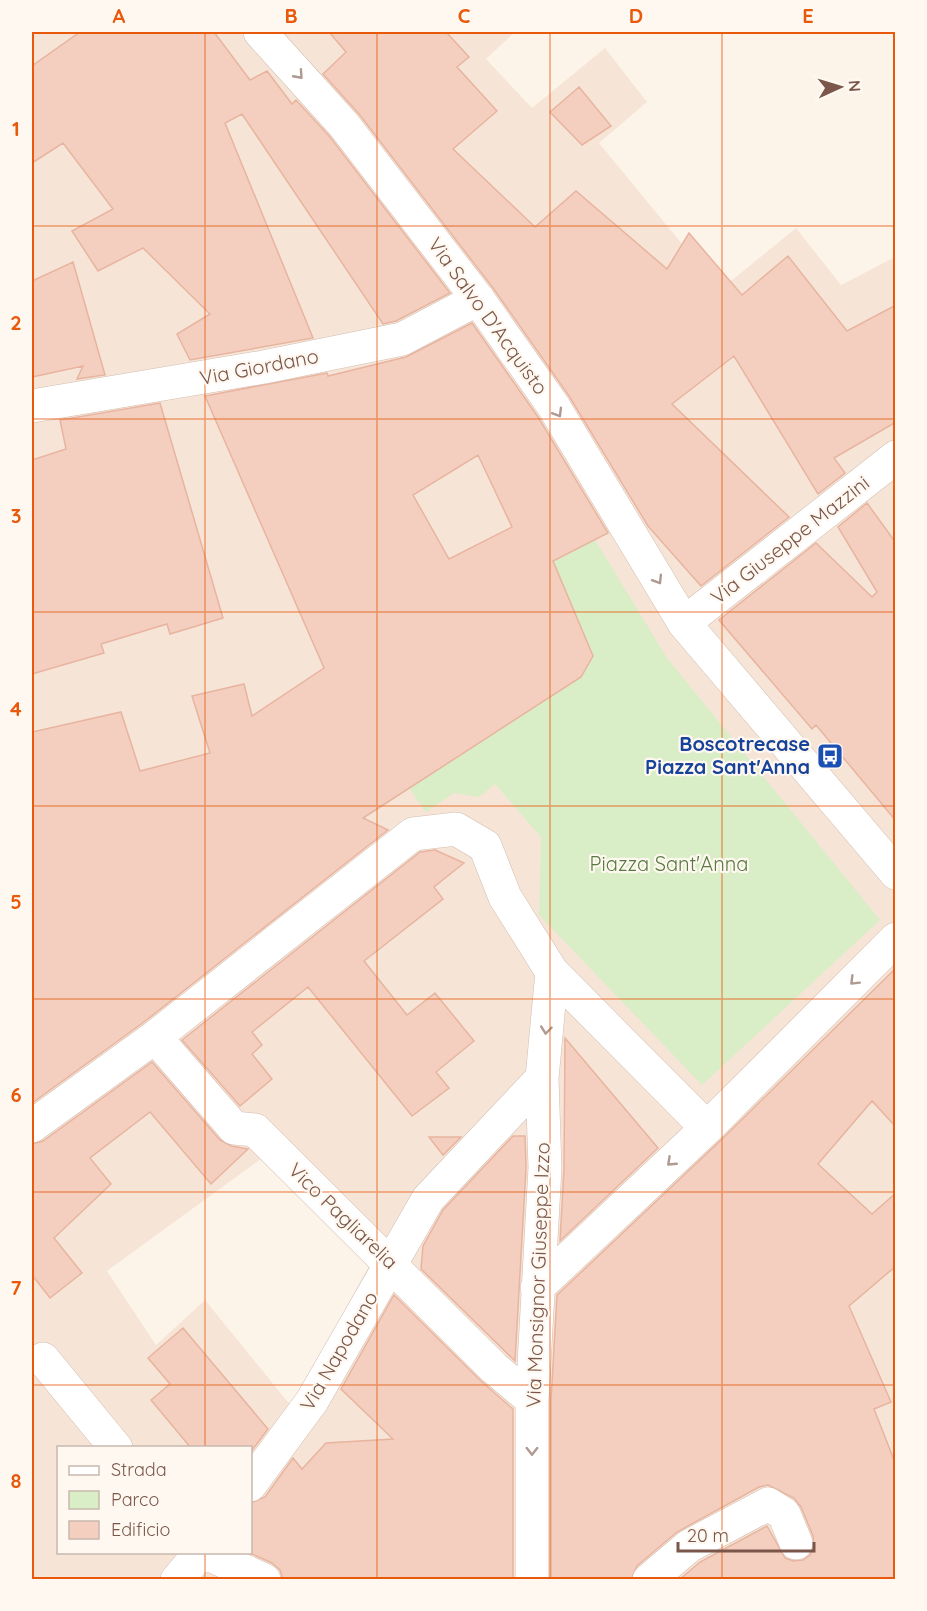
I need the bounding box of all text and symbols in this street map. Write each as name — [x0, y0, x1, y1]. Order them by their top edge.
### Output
text: A — [113, 3, 126, 28]
text: B — [284, 3, 298, 28]
text: C — [458, 3, 471, 28]
text: D — [629, 3, 643, 28]
text: E — [802, 3, 814, 28]
north arrow — [810, 57, 870, 117]
one-way arrow — [292, 68, 303, 79]
text: N — [845, 79, 865, 93]
text: 1 — [12, 116, 20, 141]
street label: Via Salvo D'Acquisto — [423, 232, 554, 399]
text: 2 — [10, 310, 22, 335]
street label: Via Giordano — [197, 343, 320, 390]
one-way arrow — [550, 407, 562, 417]
street label: Via Giuseppe Mazzini — [705, 470, 874, 609]
text: 3 — [11, 503, 21, 528]
one-way arrow — [650, 574, 661, 585]
text: 4 — [10, 696, 22, 721]
place label: Boscotrecase Piazza Sant'Anna — [645, 731, 810, 779]
bus stop icon: Boscotrecase Piazza Sant'Anna — [815, 741, 845, 771]
park label: Piazza Sant'Anna — [590, 851, 748, 876]
text: 5 — [10, 889, 22, 914]
one-way arrow — [851, 973, 862, 984]
one-way arrow — [540, 1026, 553, 1035]
text: 6 — [10, 1082, 22, 1107]
street label: Via Monsignor Giuseppe Izzo — [520, 1142, 555, 1408]
one-way arrow — [667, 1155, 677, 1166]
street label: Vico Pagliarelia — [283, 1157, 403, 1274]
text: 7 — [11, 1275, 22, 1300]
street label: Via Napodano — [294, 1287, 383, 1415]
legend — [57, 1446, 252, 1554]
one-way arrow — [526, 1446, 538, 1455]
text: Strada — [111, 1458, 167, 1481]
text: 8 — [11, 1468, 22, 1493]
text: Parco — [111, 1488, 159, 1511]
scale bar — [678, 1515, 814, 1553]
text: Edificio — [111, 1518, 170, 1541]
text: 20 m — [687, 1524, 729, 1547]

